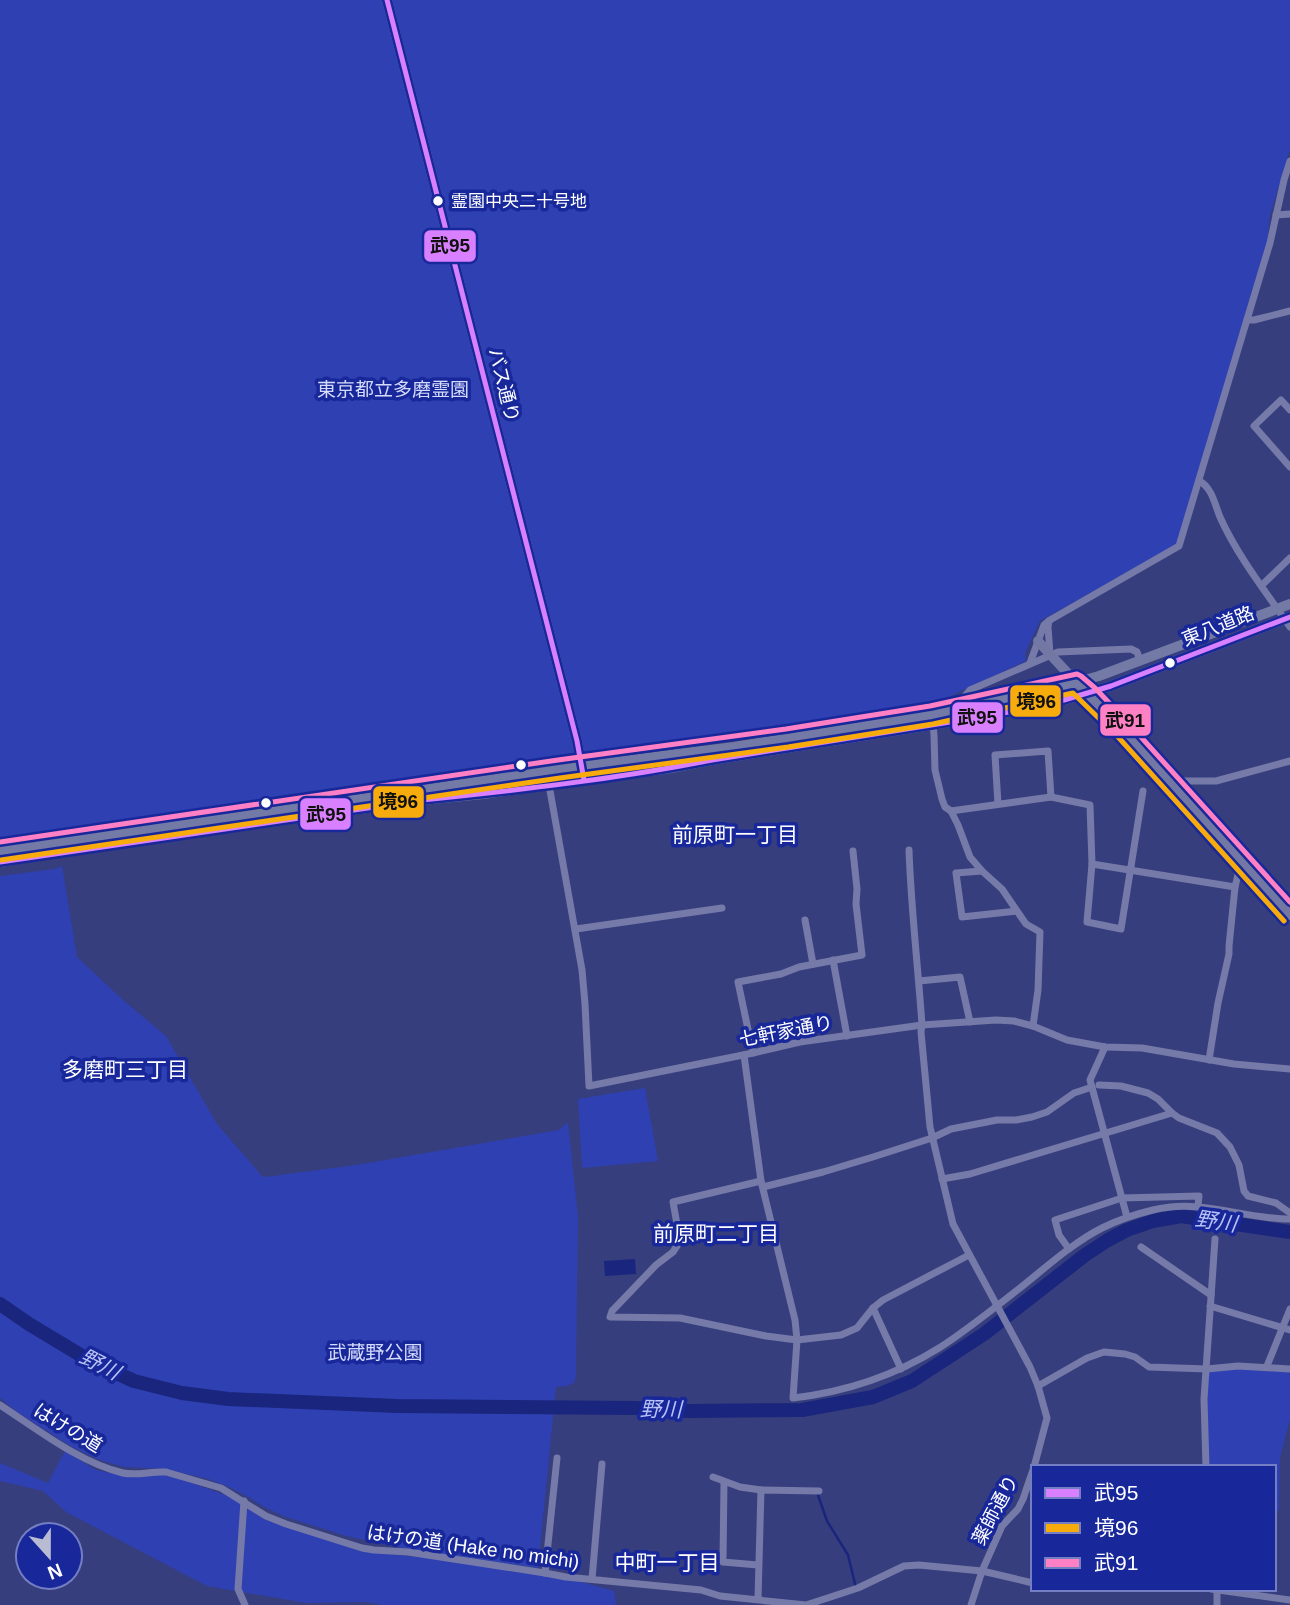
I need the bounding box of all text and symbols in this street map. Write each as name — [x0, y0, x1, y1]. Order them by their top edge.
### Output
place label: 霊園中央二十号地 — [451, 192, 587, 211]
marker: 霊園中央二十号地 — [431, 194, 445, 208]
line badge: 武95 — [423, 229, 477, 263]
text: 武95 — [430, 235, 470, 256]
street label: バス通り — [485, 346, 523, 424]
park label: 東京都立多磨霊園 — [317, 379, 469, 400]
street label: 東八道路 — [1179, 602, 1257, 650]
unlabelled marker — [1163, 656, 1177, 670]
line badge: 境96 — [1009, 684, 1062, 718]
text: 境96 — [1016, 691, 1056, 712]
line badge: 武95 — [951, 701, 1004, 734]
line badge: 武91 — [1099, 703, 1152, 737]
text: 武95 — [957, 707, 997, 728]
text: 武91 — [1105, 710, 1145, 731]
unlabelled marker — [514, 758, 528, 772]
line badge: 境96 — [372, 785, 425, 819]
text: 境96 — [378, 791, 418, 812]
unlabelled marker — [259, 796, 273, 810]
line badge: 武95 — [299, 797, 352, 831]
text: 武95 — [306, 804, 346, 825]
district label: 前原町一丁目 — [672, 823, 798, 846]
street label: 七軒家通り — [737, 1012, 835, 1050]
district label: 多磨町三丁目 — [62, 1058, 188, 1081]
water label: 野川 — [1194, 1207, 1240, 1236]
district label: 前原町二丁目 — [653, 1222, 779, 1245]
park label: 武蔵野公園 — [327, 1342, 423, 1363]
water label: 野川 — [76, 1344, 126, 1385]
water label: 野川 — [640, 1397, 684, 1421]
street label: はけの道 — [30, 1399, 106, 1457]
legend — [1031, 1465, 1276, 1591]
street label: 薬師通り — [968, 1472, 1022, 1548]
text: 武95 — [1094, 1481, 1138, 1504]
text: 境96 — [1094, 1516, 1138, 1539]
north arrow — [14, 1521, 84, 1591]
street label: はけの道 (Hake no michi) — [365, 1522, 581, 1572]
district label: 中町一丁目 — [615, 1551, 720, 1574]
text: 武91 — [1094, 1551, 1138, 1574]
text: N — [45, 1559, 65, 1584]

